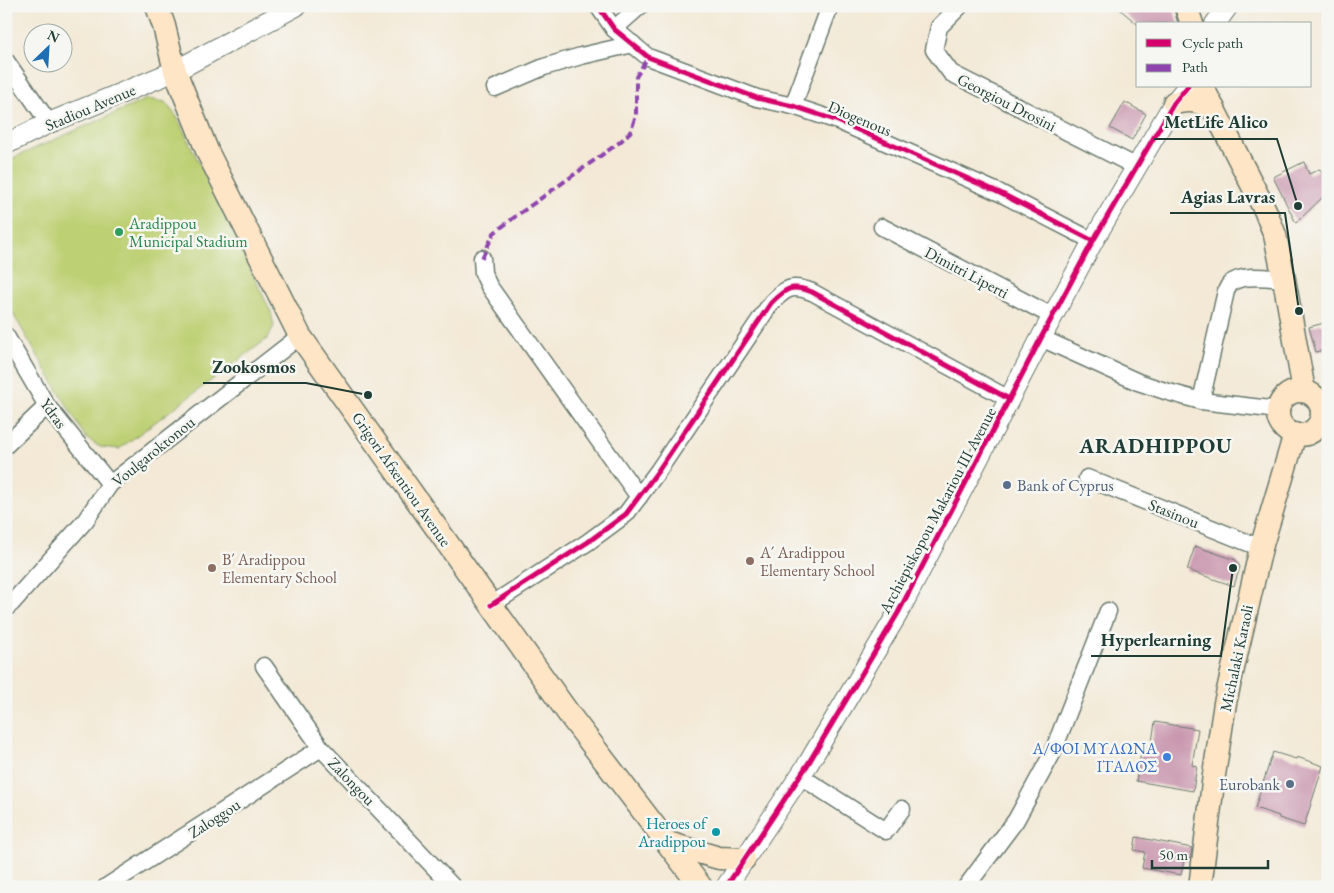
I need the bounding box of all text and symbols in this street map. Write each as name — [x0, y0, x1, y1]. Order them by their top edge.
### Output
north arrow — [22, 22, 72, 72]
legend — [1136, 22, 1312, 88]
text: N — [45, 26, 63, 47]
text: Cycle path — [1182, 33, 1244, 52]
text: Path — [1182, 57, 1208, 76]
street label: Georgiou Drosini — [954, 69, 1060, 136]
street label: Stadiou Avenue — [42, 79, 139, 136]
street label: Diogenous — [825, 96, 895, 141]
callout: MetLife Alico — [1154, 106, 1277, 139]
text: MetLife Alico — [1164, 110, 1268, 133]
callout: Agias Lavras — [1170, 180, 1285, 213]
text: Agias Lavras — [1180, 185, 1275, 208]
place label: Aradippou Municipal Stadium — [128, 213, 248, 252]
marker: Aradippou Municipal Stadium — [113, 226, 125, 238]
street label: Dimitri Liperti — [921, 242, 1012, 303]
callout: Zookosmos — [203, 350, 306, 383]
text: Zookosmos — [212, 355, 296, 378]
street label: Ydras — [36, 394, 72, 433]
street label: Archiepiskopou Makariou III Avenue — [874, 403, 1001, 618]
street label: Grigori Afxentiou Avenue — [347, 408, 456, 551]
street label: Voulgaroktonou — [107, 411, 200, 491]
district label: ARADHIPPOU — [1078, 432, 1233, 459]
place label: Bank of Cyprus — [1017, 475, 1114, 496]
marker: Bank of Cyprus — [1001, 479, 1013, 491]
street label: Stasinou — [1145, 494, 1203, 533]
place label: A´ Aradippou Elementary School — [759, 542, 875, 581]
place label: B´ Aradippou Elementary School — [222, 549, 337, 588]
marker: A´ Aradippou Elementary School — [744, 555, 756, 567]
marker: B´ Aradippou Elementary School — [206, 562, 218, 574]
street label: Michalaki Karaoli — [1215, 603, 1258, 713]
callout: Hyperlearning — [1091, 623, 1221, 656]
text: Hyperlearning — [1101, 628, 1212, 651]
place label: Α/ΦΟΙ ΜΥΛΩΝΑ ΙΤΑΛΟΣ — [1031, 738, 1158, 777]
marker: Α/ΦΟΙ ΜΥΛΩΝΑ ΙΤΑΛΟΣ — [1161, 751, 1173, 763]
street label: Zalongou — [323, 753, 380, 810]
place label: Eurobank — [1219, 774, 1280, 795]
marker: Eurobank — [1284, 778, 1296, 790]
street label: Zaloggou — [184, 793, 245, 843]
place label: Heroes of Aradippou — [637, 813, 708, 852]
marker: Heroes of Aradippou — [710, 826, 722, 838]
scale bar — [1152, 838, 1268, 870]
text: 50 m — [1159, 845, 1188, 864]

